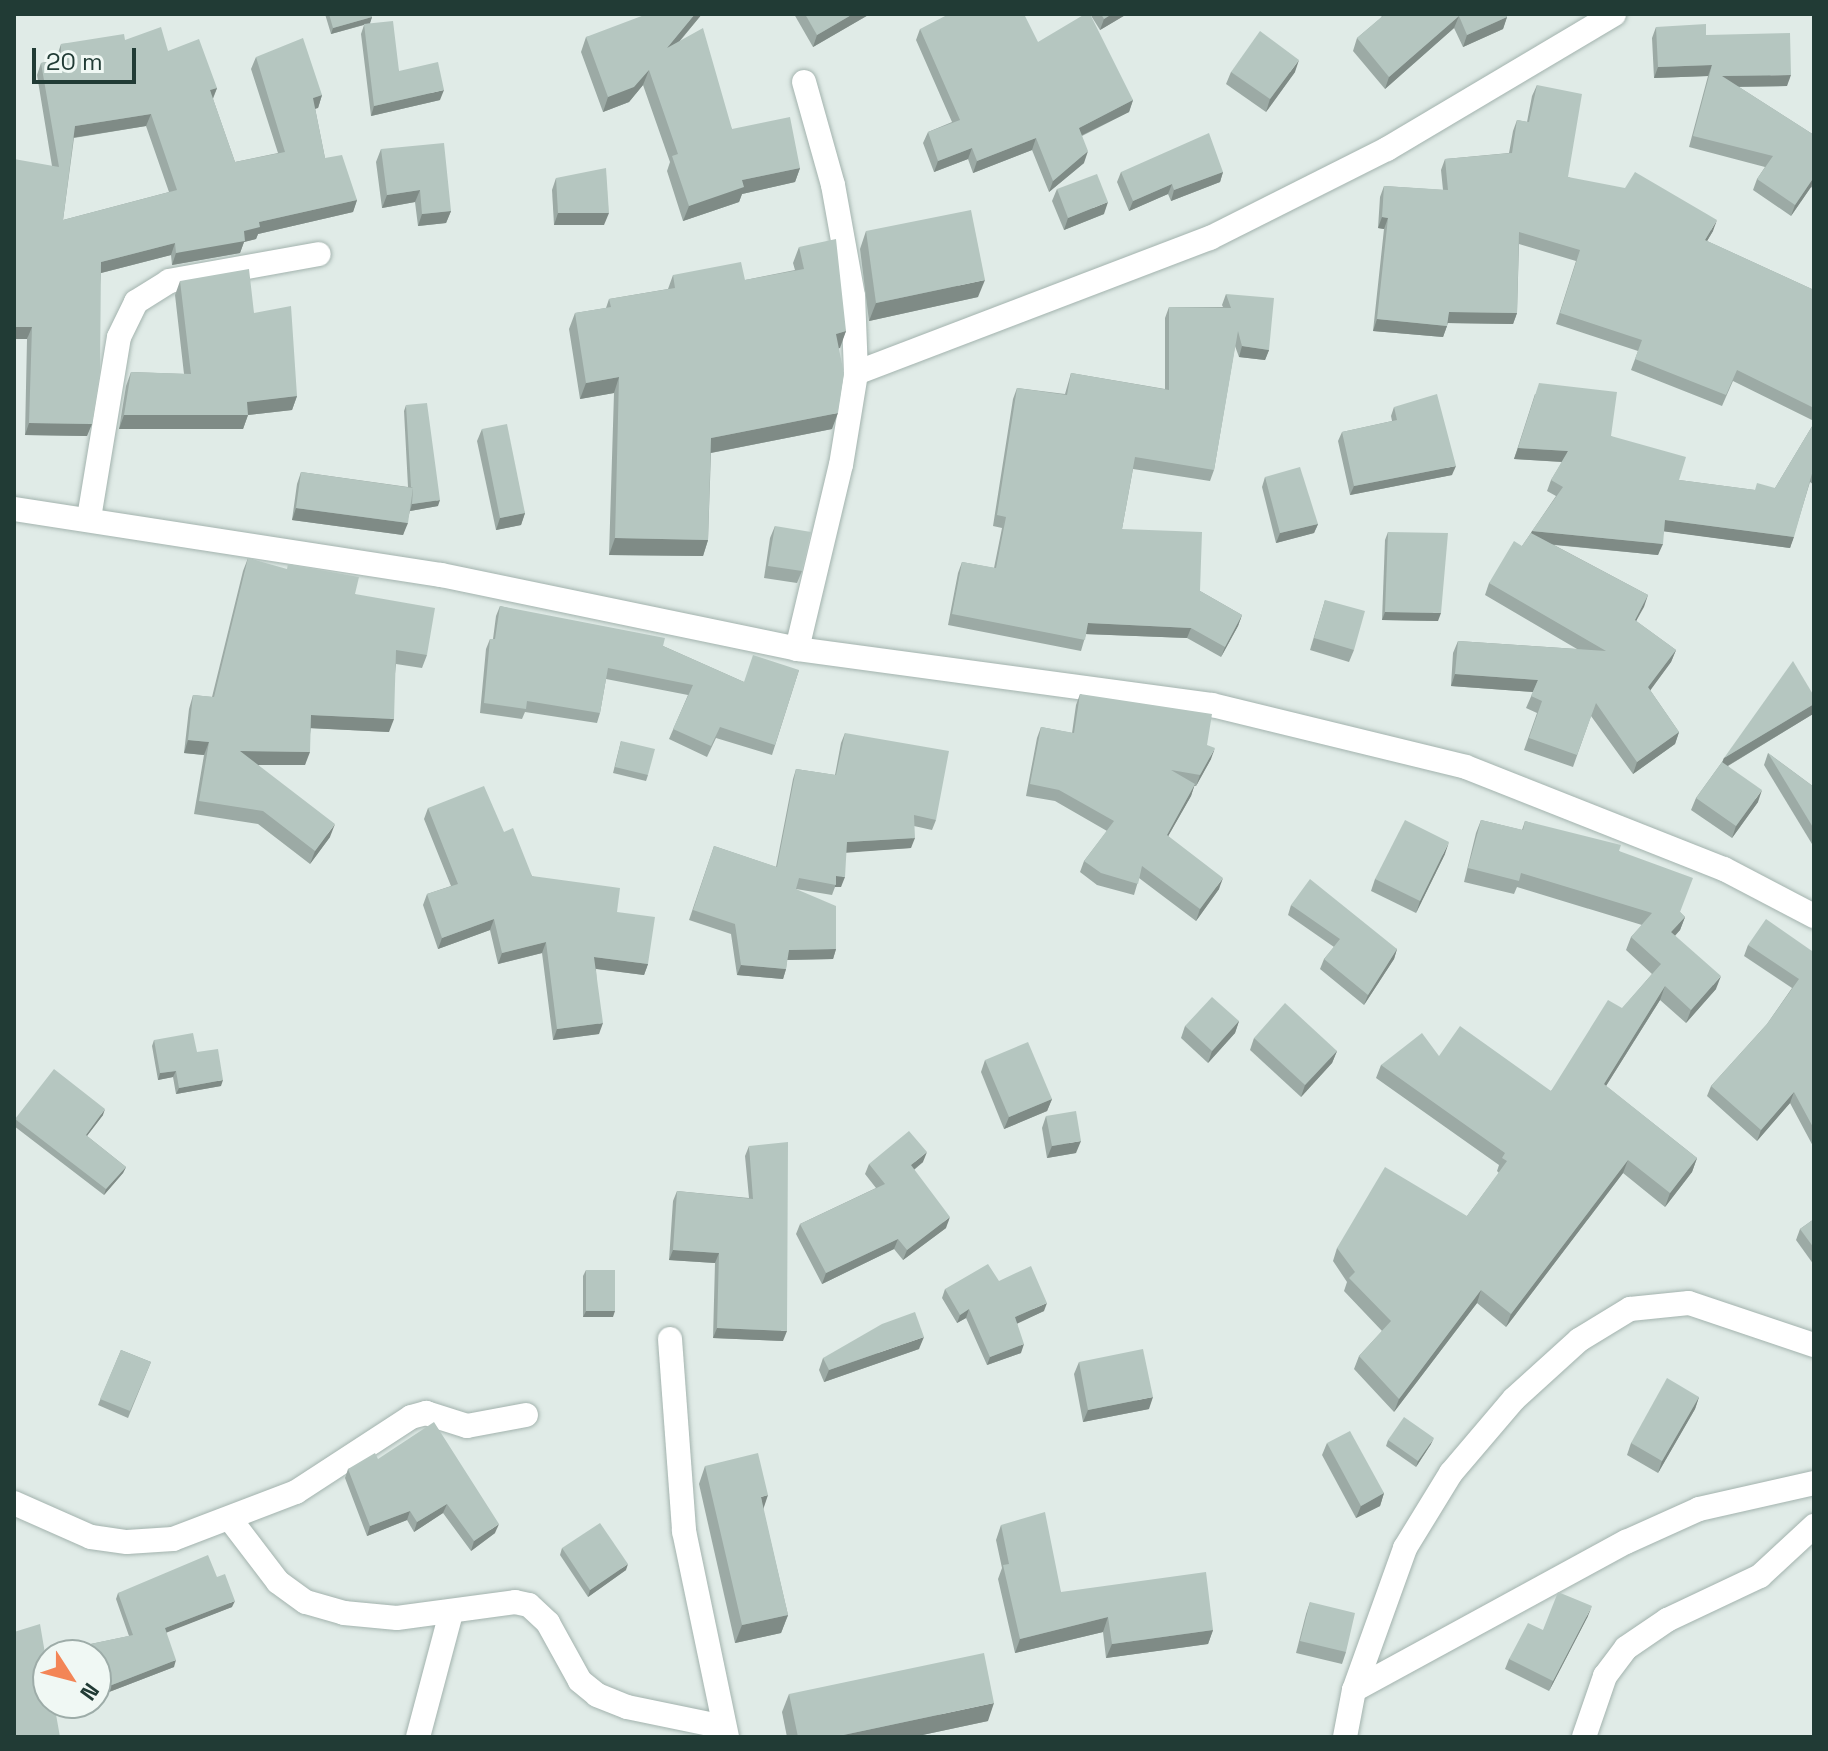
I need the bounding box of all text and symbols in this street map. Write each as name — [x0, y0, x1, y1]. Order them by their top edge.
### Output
scale bar — [36, 32, 140, 82]
text: 20 m — [46, 46, 103, 77]
north arrow — [32, 1639, 112, 1719]
text: N — [74, 1678, 105, 1706]

